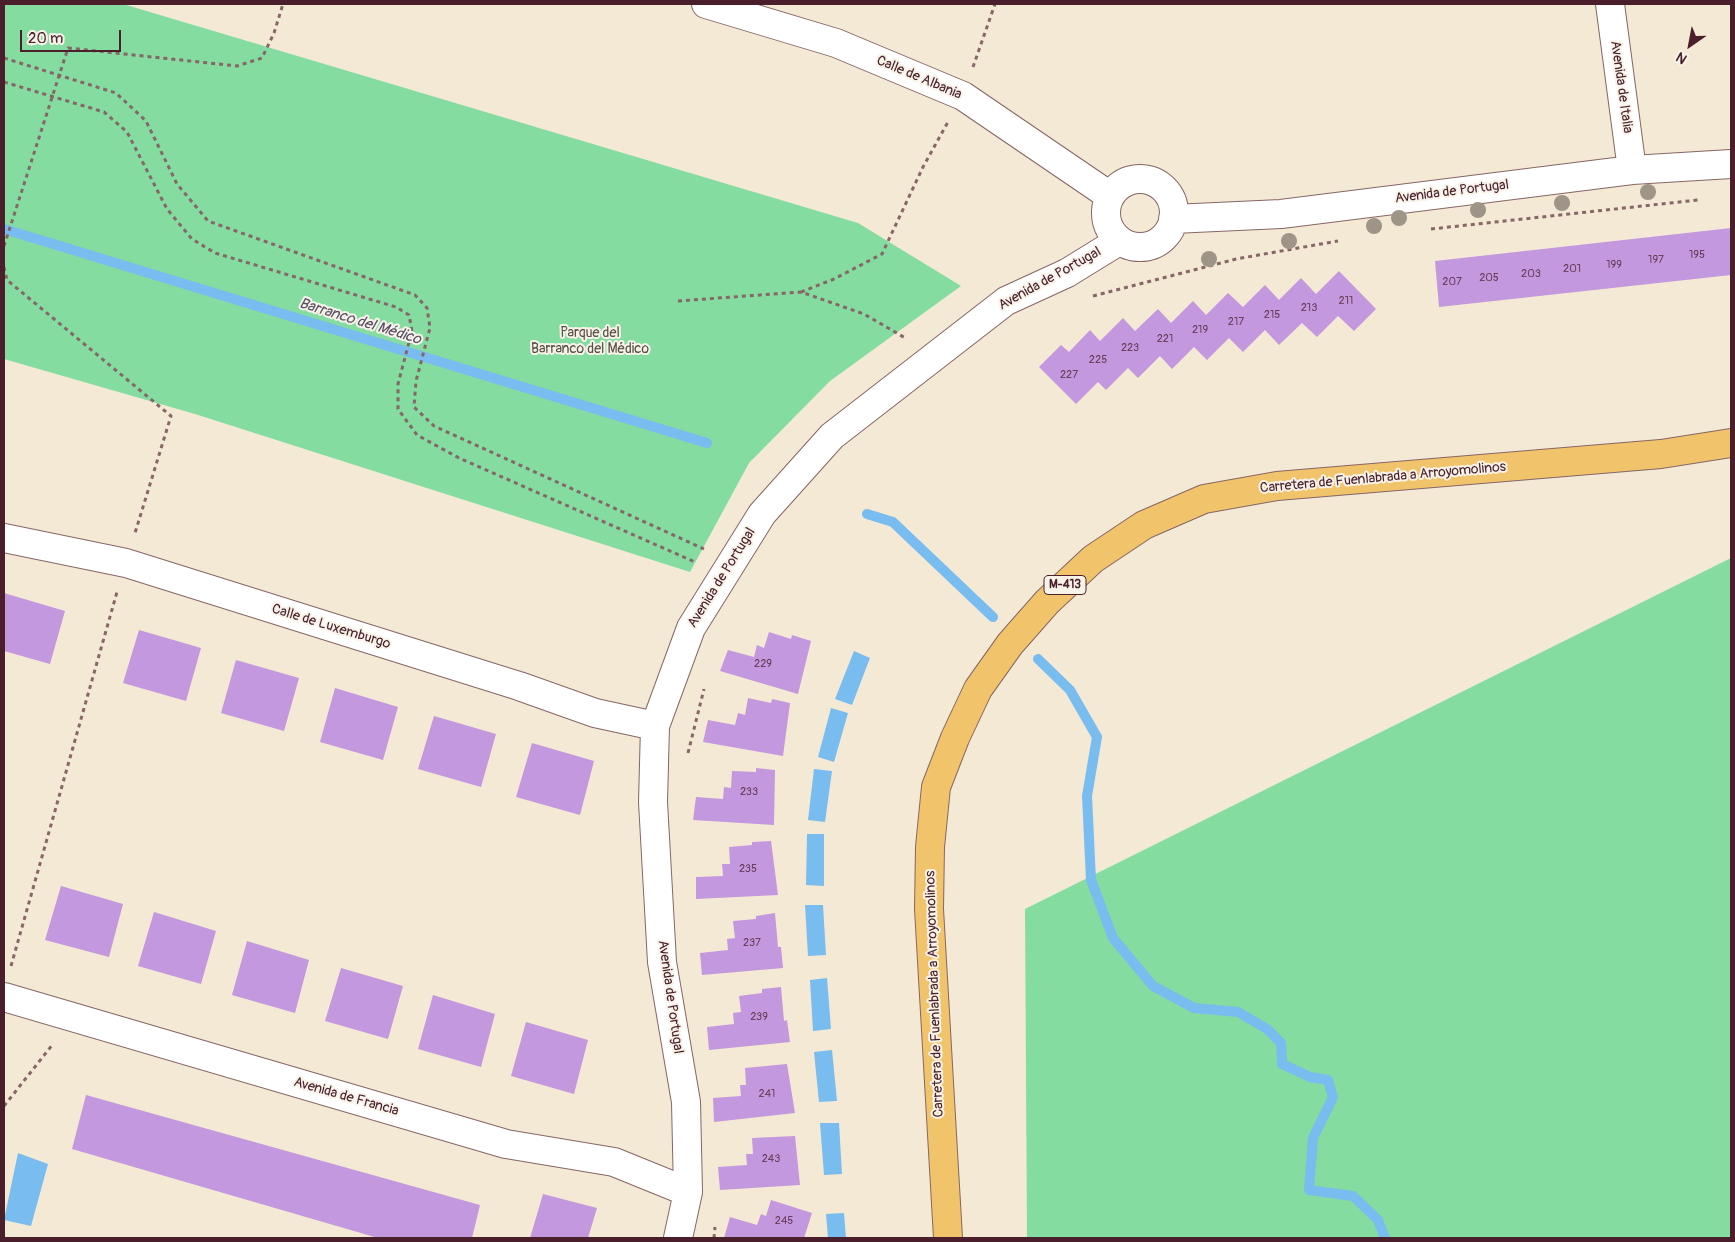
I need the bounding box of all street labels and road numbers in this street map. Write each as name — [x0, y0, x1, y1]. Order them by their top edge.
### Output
street label: Avenida de Italia — [1606, 40, 1636, 134]
street label: Calle de Albania — [874, 52, 964, 104]
street label: Avenida de Portugal — [1394, 177, 1510, 207]
street label: Avenida de Portugal — [996, 244, 1104, 314]
street label: Carretera de Fuenlabrada a Arroyomolinos — [1259, 459, 1507, 497]
street label: Avenida de Portugal — [684, 525, 760, 631]
road number: M-413 — [1044, 576, 1086, 594]
street label: Calle de Luxemburgo — [270, 601, 392, 653]
street label: Carretera de Fuenlabrada a Arroyomolinos — [922, 870, 948, 1118]
street label: Avenida de Portugal — [654, 939, 686, 1055]
street label: Avenida de Francia — [292, 1074, 400, 1120]

